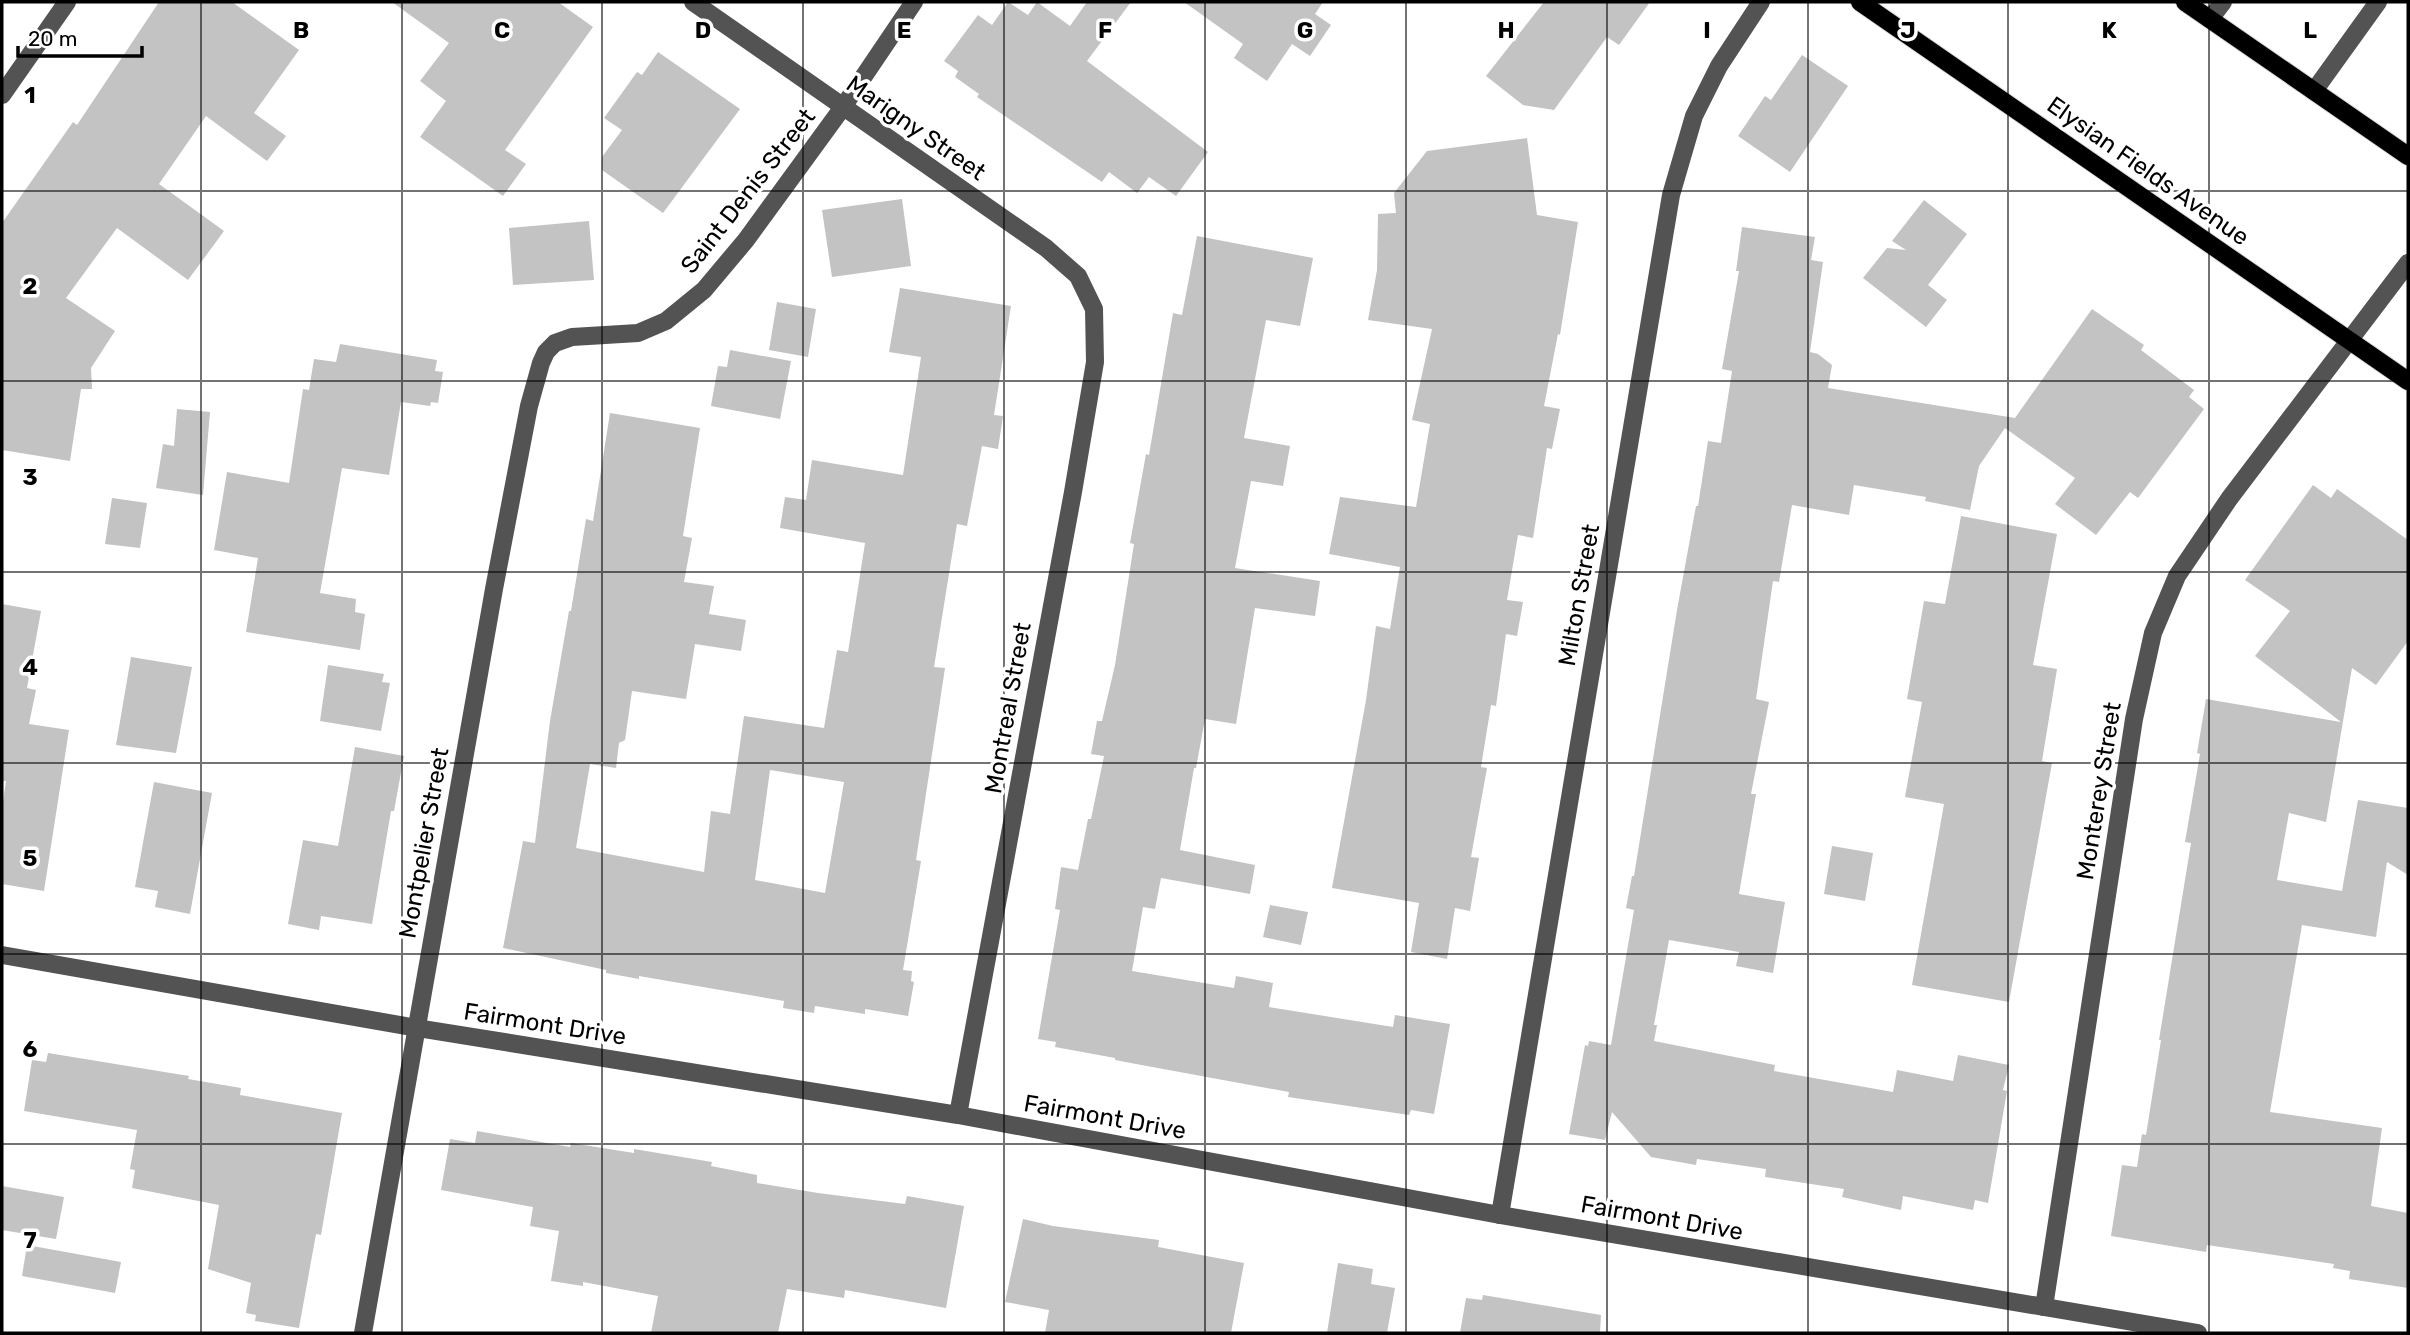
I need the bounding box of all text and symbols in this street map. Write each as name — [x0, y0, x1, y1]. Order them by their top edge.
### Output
scale bar — [18, 14, 142, 58]
text: B — [293, 16, 309, 44]
text: C — [494, 16, 510, 44]
text: D — [695, 16, 711, 44]
text: E — [897, 16, 911, 44]
text: F — [1098, 16, 1112, 44]
text: G — [1297, 16, 1313, 44]
text: H — [1497, 16, 1515, 44]
text: I — [1703, 16, 1711, 44]
text: J — [1900, 16, 1916, 44]
text: K — [2101, 16, 2117, 44]
text: L — [2303, 16, 2317, 44]
text: 20 m — [28, 26, 77, 51]
street label: Marigny Street — [841, 70, 991, 186]
text: 1 — [24, 81, 36, 109]
street label: Elysian Fields Avenue — [2042, 91, 2254, 251]
street label: Saint Denis Street — [675, 103, 821, 279]
text: 2 — [23, 272, 37, 300]
text: 3 — [22, 463, 38, 491]
street label: Milton Street — [1553, 522, 1605, 668]
street label: Montreal Street — [979, 620, 1037, 796]
text: 4 — [22, 653, 38, 681]
street label: Monterey Street — [2071, 700, 2127, 882]
street label: Montpelier Street — [393, 745, 455, 941]
text: 5 — [23, 844, 38, 872]
street label: Fairmont Drive — [462, 997, 628, 1051]
text: 6 — [23, 1035, 38, 1063]
street label: Fairmont Drive — [1022, 1089, 1188, 1145]
street label: Fairmont Drive — [1579, 1190, 1745, 1246]
text: 7 — [23, 1226, 37, 1254]

